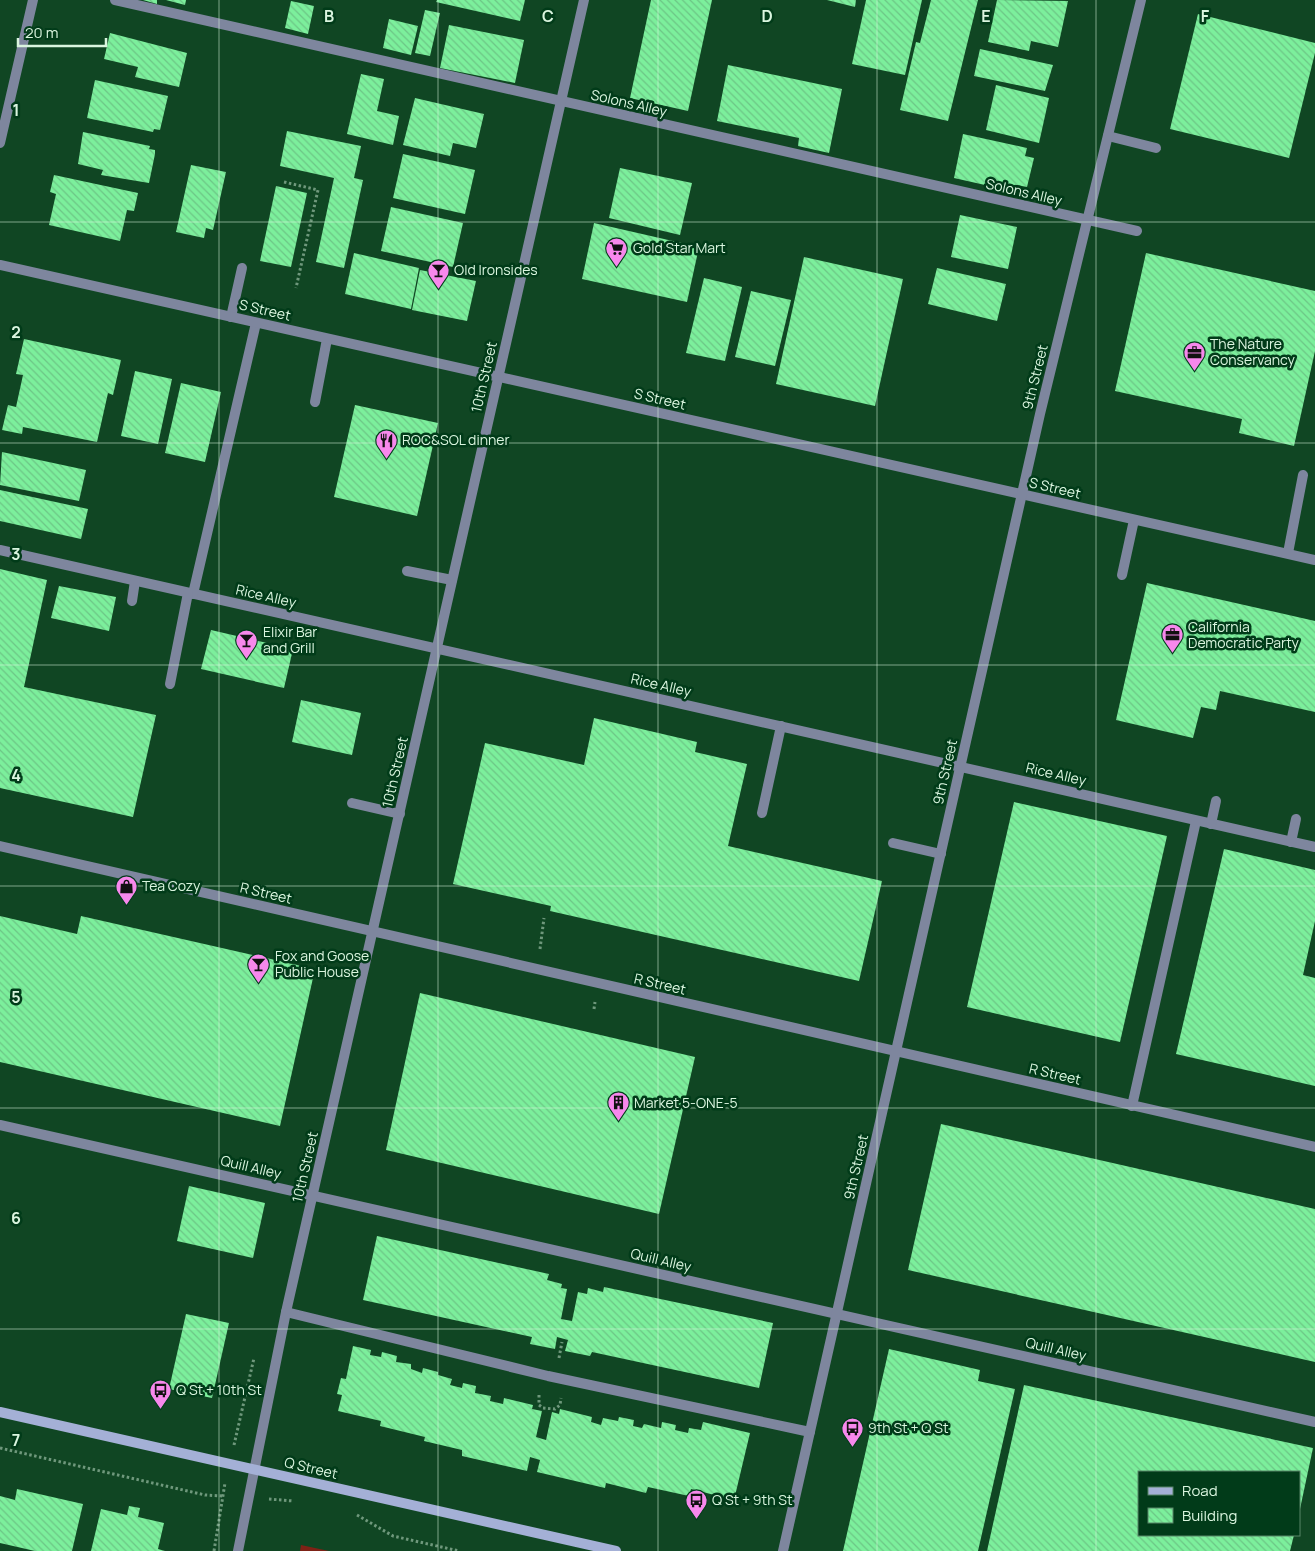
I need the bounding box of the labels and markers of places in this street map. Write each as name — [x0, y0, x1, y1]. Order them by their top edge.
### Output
supermarket icon: Gold Star Mart — [605, 236, 629, 267]
place label: Gold Star Mart — [633, 238, 726, 257]
bar icon: Old Ironsides — [426, 258, 450, 289]
place label: Old Ironsides — [454, 260, 538, 279]
place label: The Nature Conservancy — [1210, 334, 1295, 369]
office icon: The Nature Conservancy — [1182, 340, 1206, 371]
restaurant icon: ROC&SOL dinner — [374, 428, 398, 459]
place label: ROC&SOL dinner — [402, 430, 509, 449]
place label: California Democratic Party — [1188, 617, 1300, 652]
place label: Elixir Bar and Grill — [263, 622, 317, 657]
office icon: California Democratic Party — [1160, 623, 1184, 654]
bar icon: Elixir Bar and Grill — [235, 628, 259, 659]
shop icon: Tea Cozy — [114, 874, 138, 905]
place label: Tea Cozy — [142, 876, 201, 895]
place label: Fox and Goose Public House — [275, 946, 369, 981]
bar icon: Fox and Goose Public House — [247, 952, 271, 983]
building icon: Market 5-ONE-5 — [606, 1091, 630, 1122]
place label: Market 5-ONE-5 — [634, 1093, 738, 1112]
bus stop icon: Q St + 10th St — [148, 1378, 172, 1409]
place label: Q St + 10th St — [176, 1380, 262, 1399]
bus stop icon: 9th St + Q St — [840, 1416, 864, 1447]
place label: 9th St + Q St — [868, 1418, 949, 1437]
bus stop icon: Q St + 9th St — [684, 1488, 708, 1519]
place label: Q St + 9th St — [712, 1490, 793, 1509]

